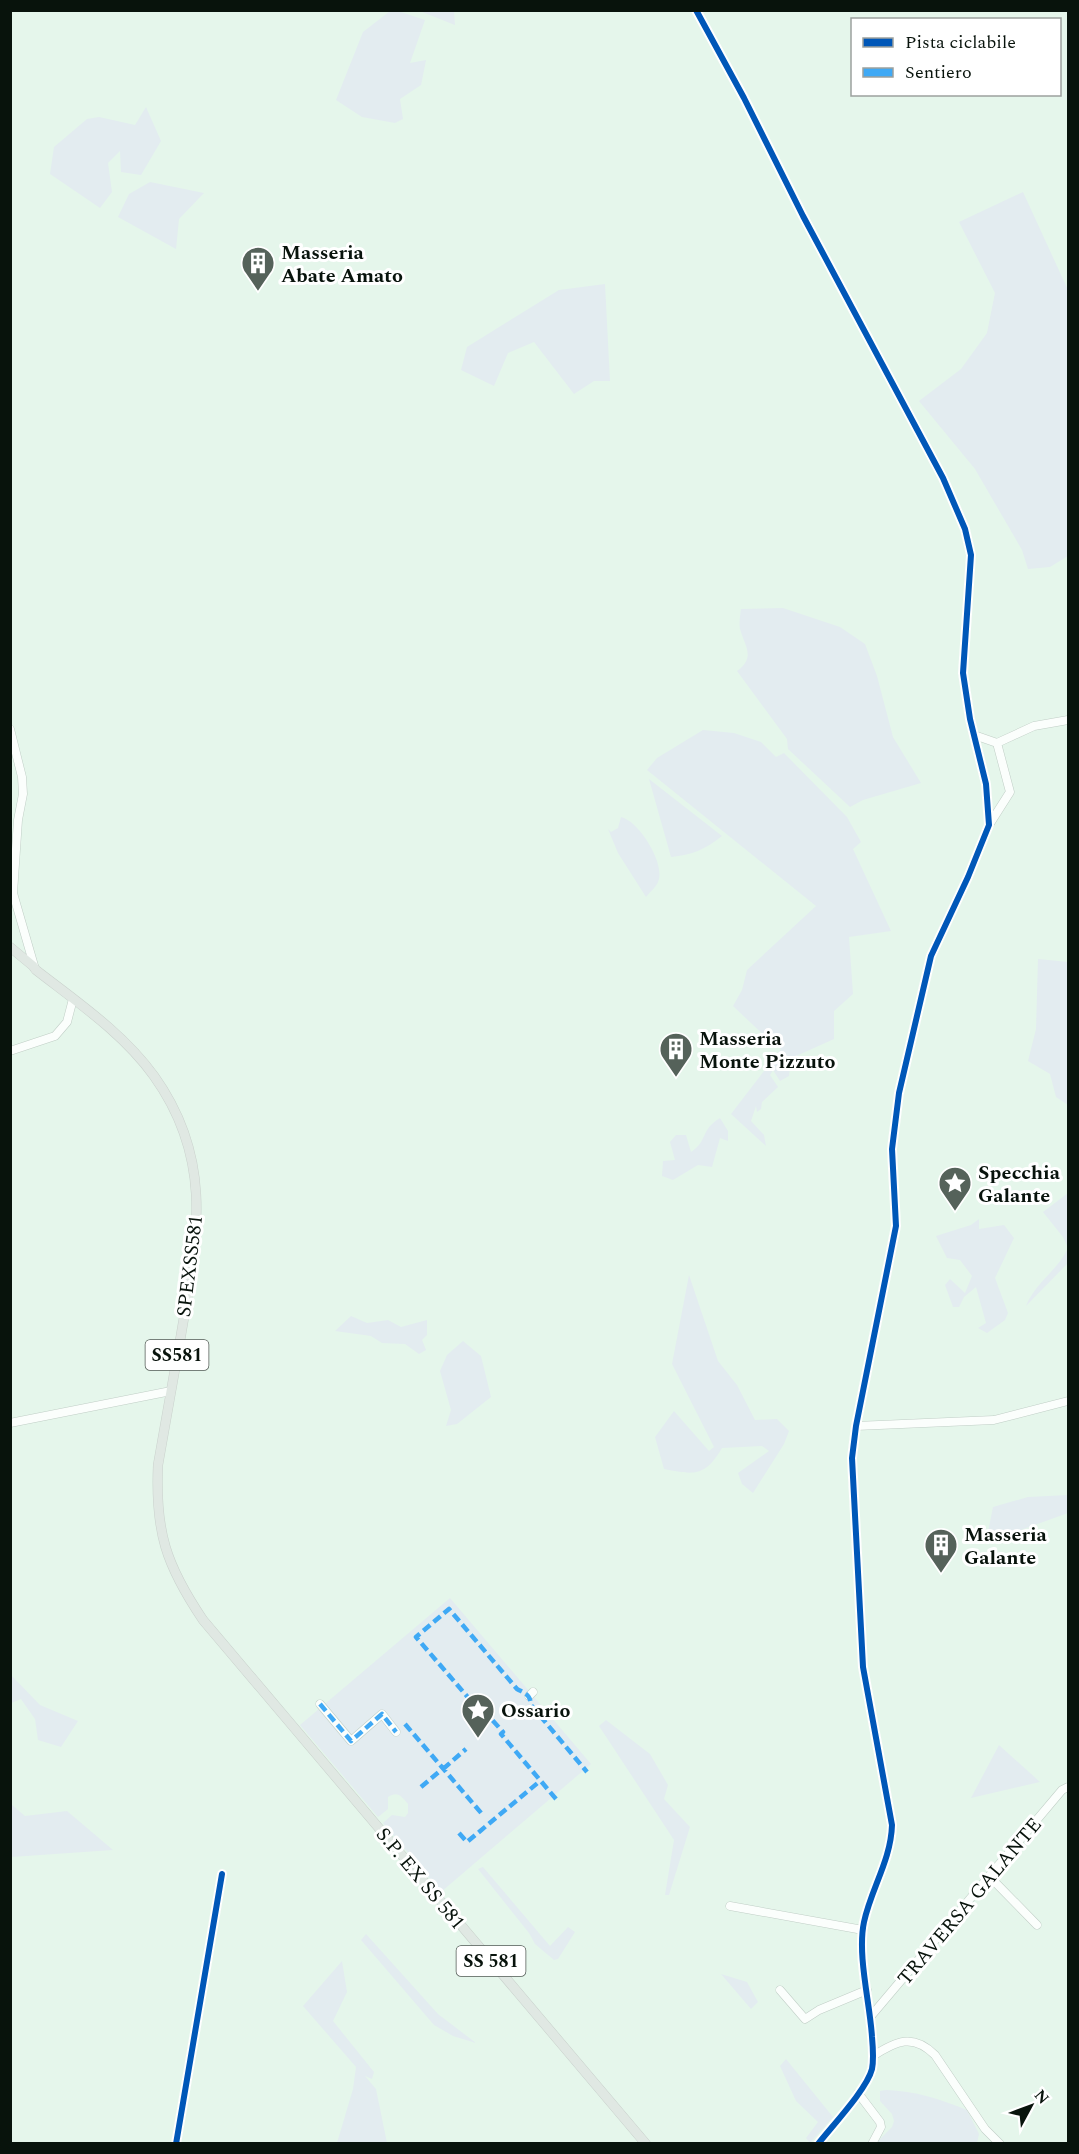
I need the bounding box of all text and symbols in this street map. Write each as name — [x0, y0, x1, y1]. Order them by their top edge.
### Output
legend — [851, 18, 1061, 96]
text: Pista ciclabile — [905, 29, 1016, 56]
text: Sentiero — [905, 59, 972, 86]
place label: Masseria Abate Amato — [281, 238, 403, 291]
building icon: Masseria Abate Amato — [240, 245, 276, 292]
place label: Masseria Monte Pizzuto — [699, 1024, 835, 1077]
building icon: Masseria Monte Pizzuto — [658, 1031, 694, 1078]
place label: Specchia Galante — [978, 1158, 1061, 1211]
place icon: Specchia Galante — [937, 1165, 973, 1212]
street label: SPEXSS581 — [169, 1213, 211, 1319]
road number: SS581 — [146, 1340, 208, 1370]
place label: Masseria Galante — [964, 1520, 1048, 1573]
building icon: Masseria Galante — [923, 1527, 959, 1574]
place icon: Ossario — [460, 1692, 496, 1739]
place label: Ossario — [501, 1696, 571, 1726]
street label: TRAVERSA GALANTE — [890, 1811, 1049, 1992]
street label: S.P. EX SS 581 — [368, 1821, 472, 1936]
road number: SS 581 — [456, 1946, 526, 1976]
north arrow — [1001, 2076, 1061, 2136]
text: N — [1028, 2084, 1055, 2110]

